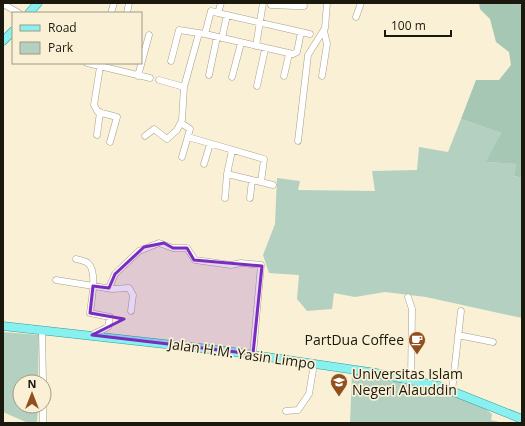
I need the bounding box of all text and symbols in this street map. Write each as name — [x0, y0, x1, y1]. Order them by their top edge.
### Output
legend — [12, 12, 142, 64]
scale bar — [385, 12, 451, 38]
text: 100 m — [391, 17, 426, 34]
text: Road — [48, 19, 77, 36]
text: Park — [48, 39, 74, 56]
place label: PartDua Coffee — [305, 330, 404, 349]
cafe icon: PartDua Coffee — [407, 330, 427, 355]
street label: Jalan H.M. Yasin Limpo — [166, 334, 317, 373]
place label: Universitas Islam Negeri Alauddin — [352, 364, 463, 399]
school or university icon: Universitas Islam Negeri Alauddin — [329, 372, 349, 397]
north arrow — [12, 374, 52, 414]
text: N — [28, 376, 36, 391]

